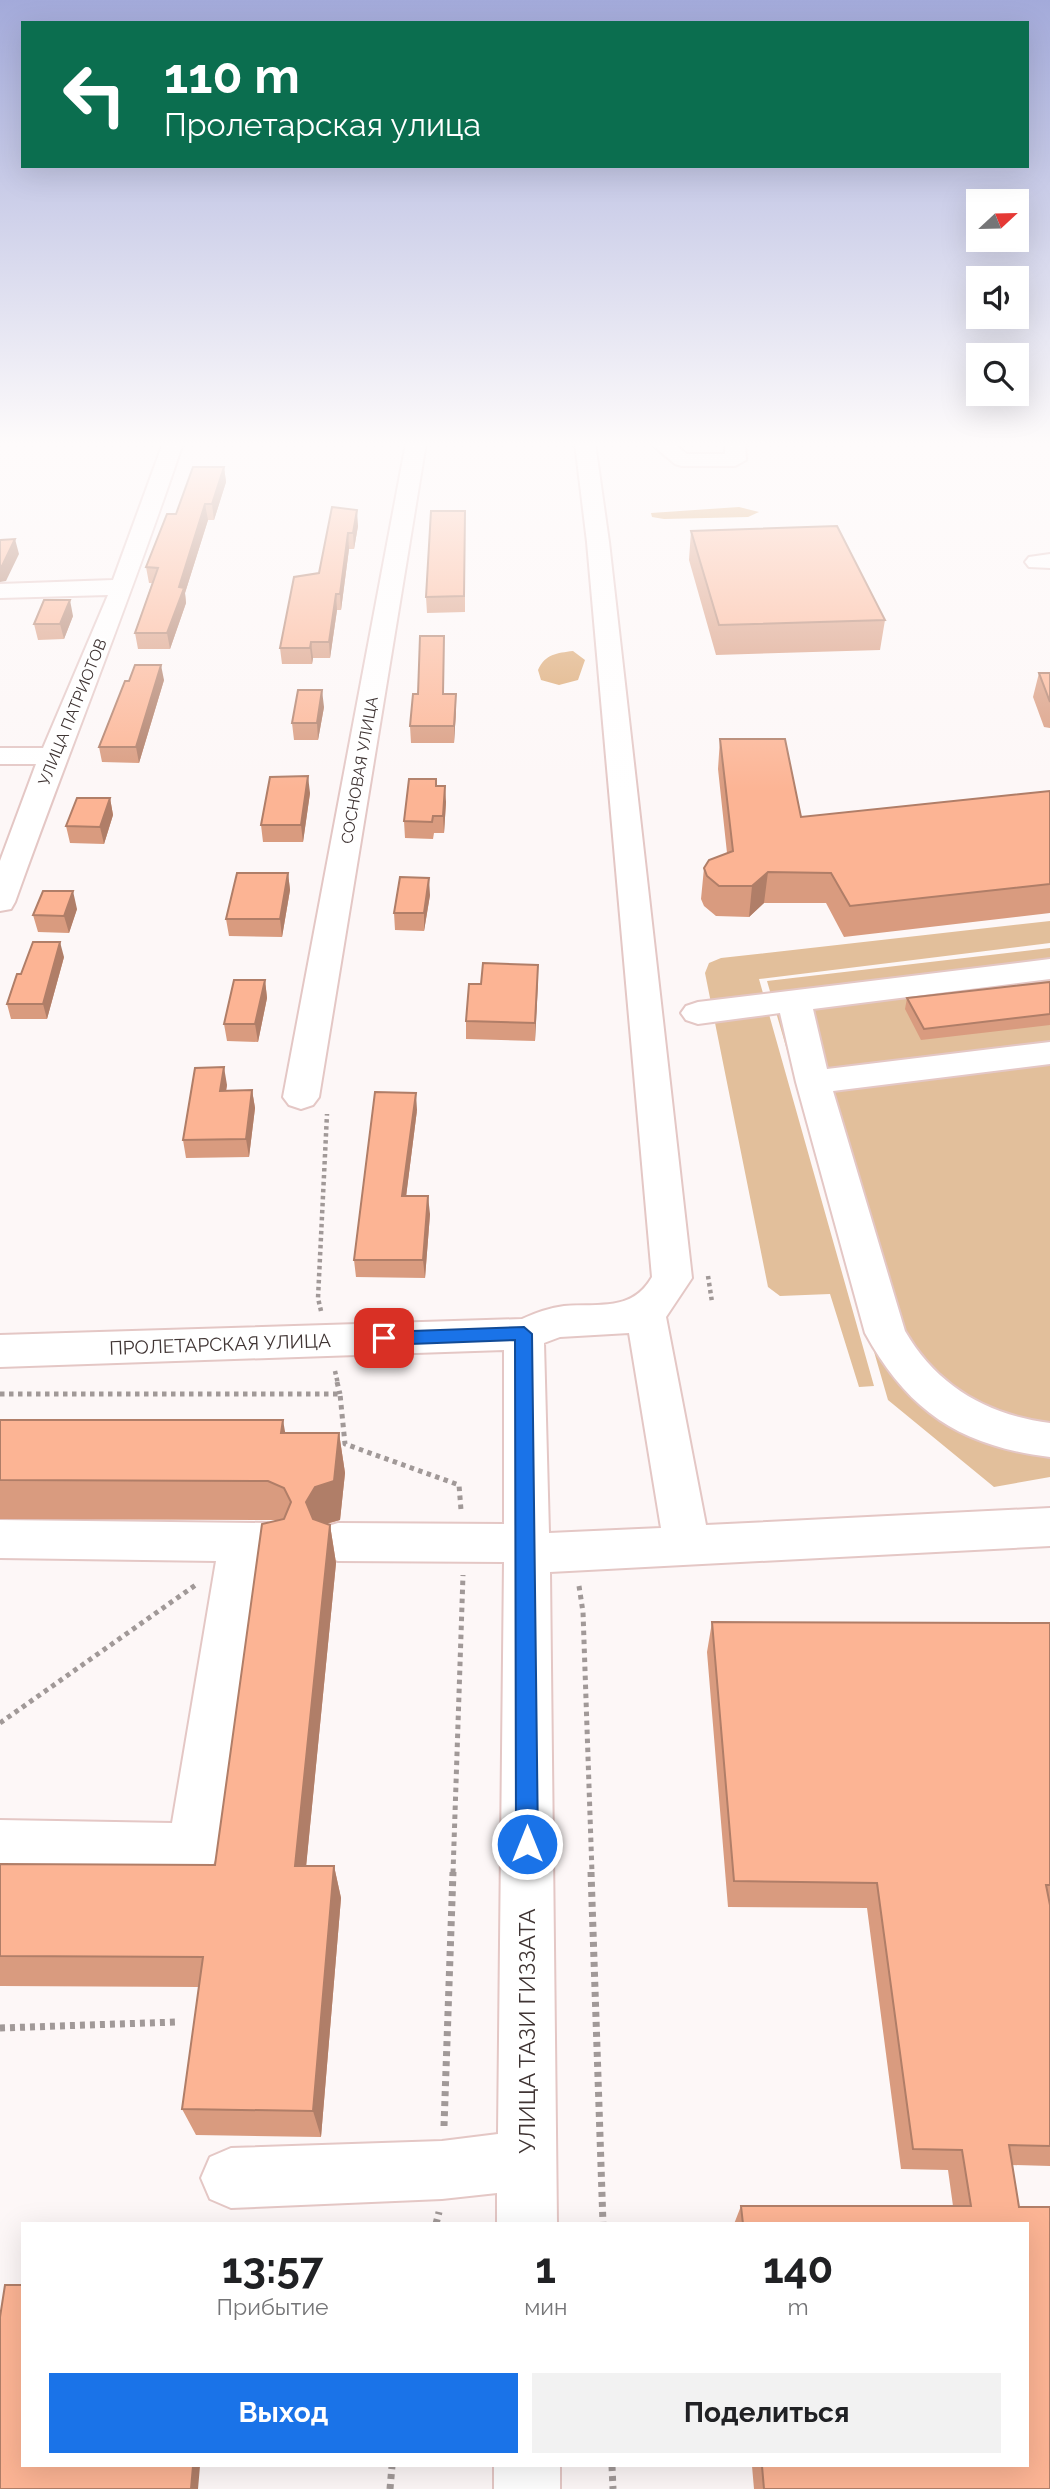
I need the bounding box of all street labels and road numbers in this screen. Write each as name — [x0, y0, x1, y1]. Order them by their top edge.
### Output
street label: УЛИЦА ПАТРИОТОВ — [34, 636, 111, 788]
street label: СОСНОВАЯ УЛИЦА — [337, 695, 382, 845]
street label: ПРОЛЕТАРСКАЯ УЛИЦА — [109, 1329, 331, 1359]
street label: УЛИЦА ТАЗИ ГИЗЗАТА — [513, 1908, 540, 2154]

